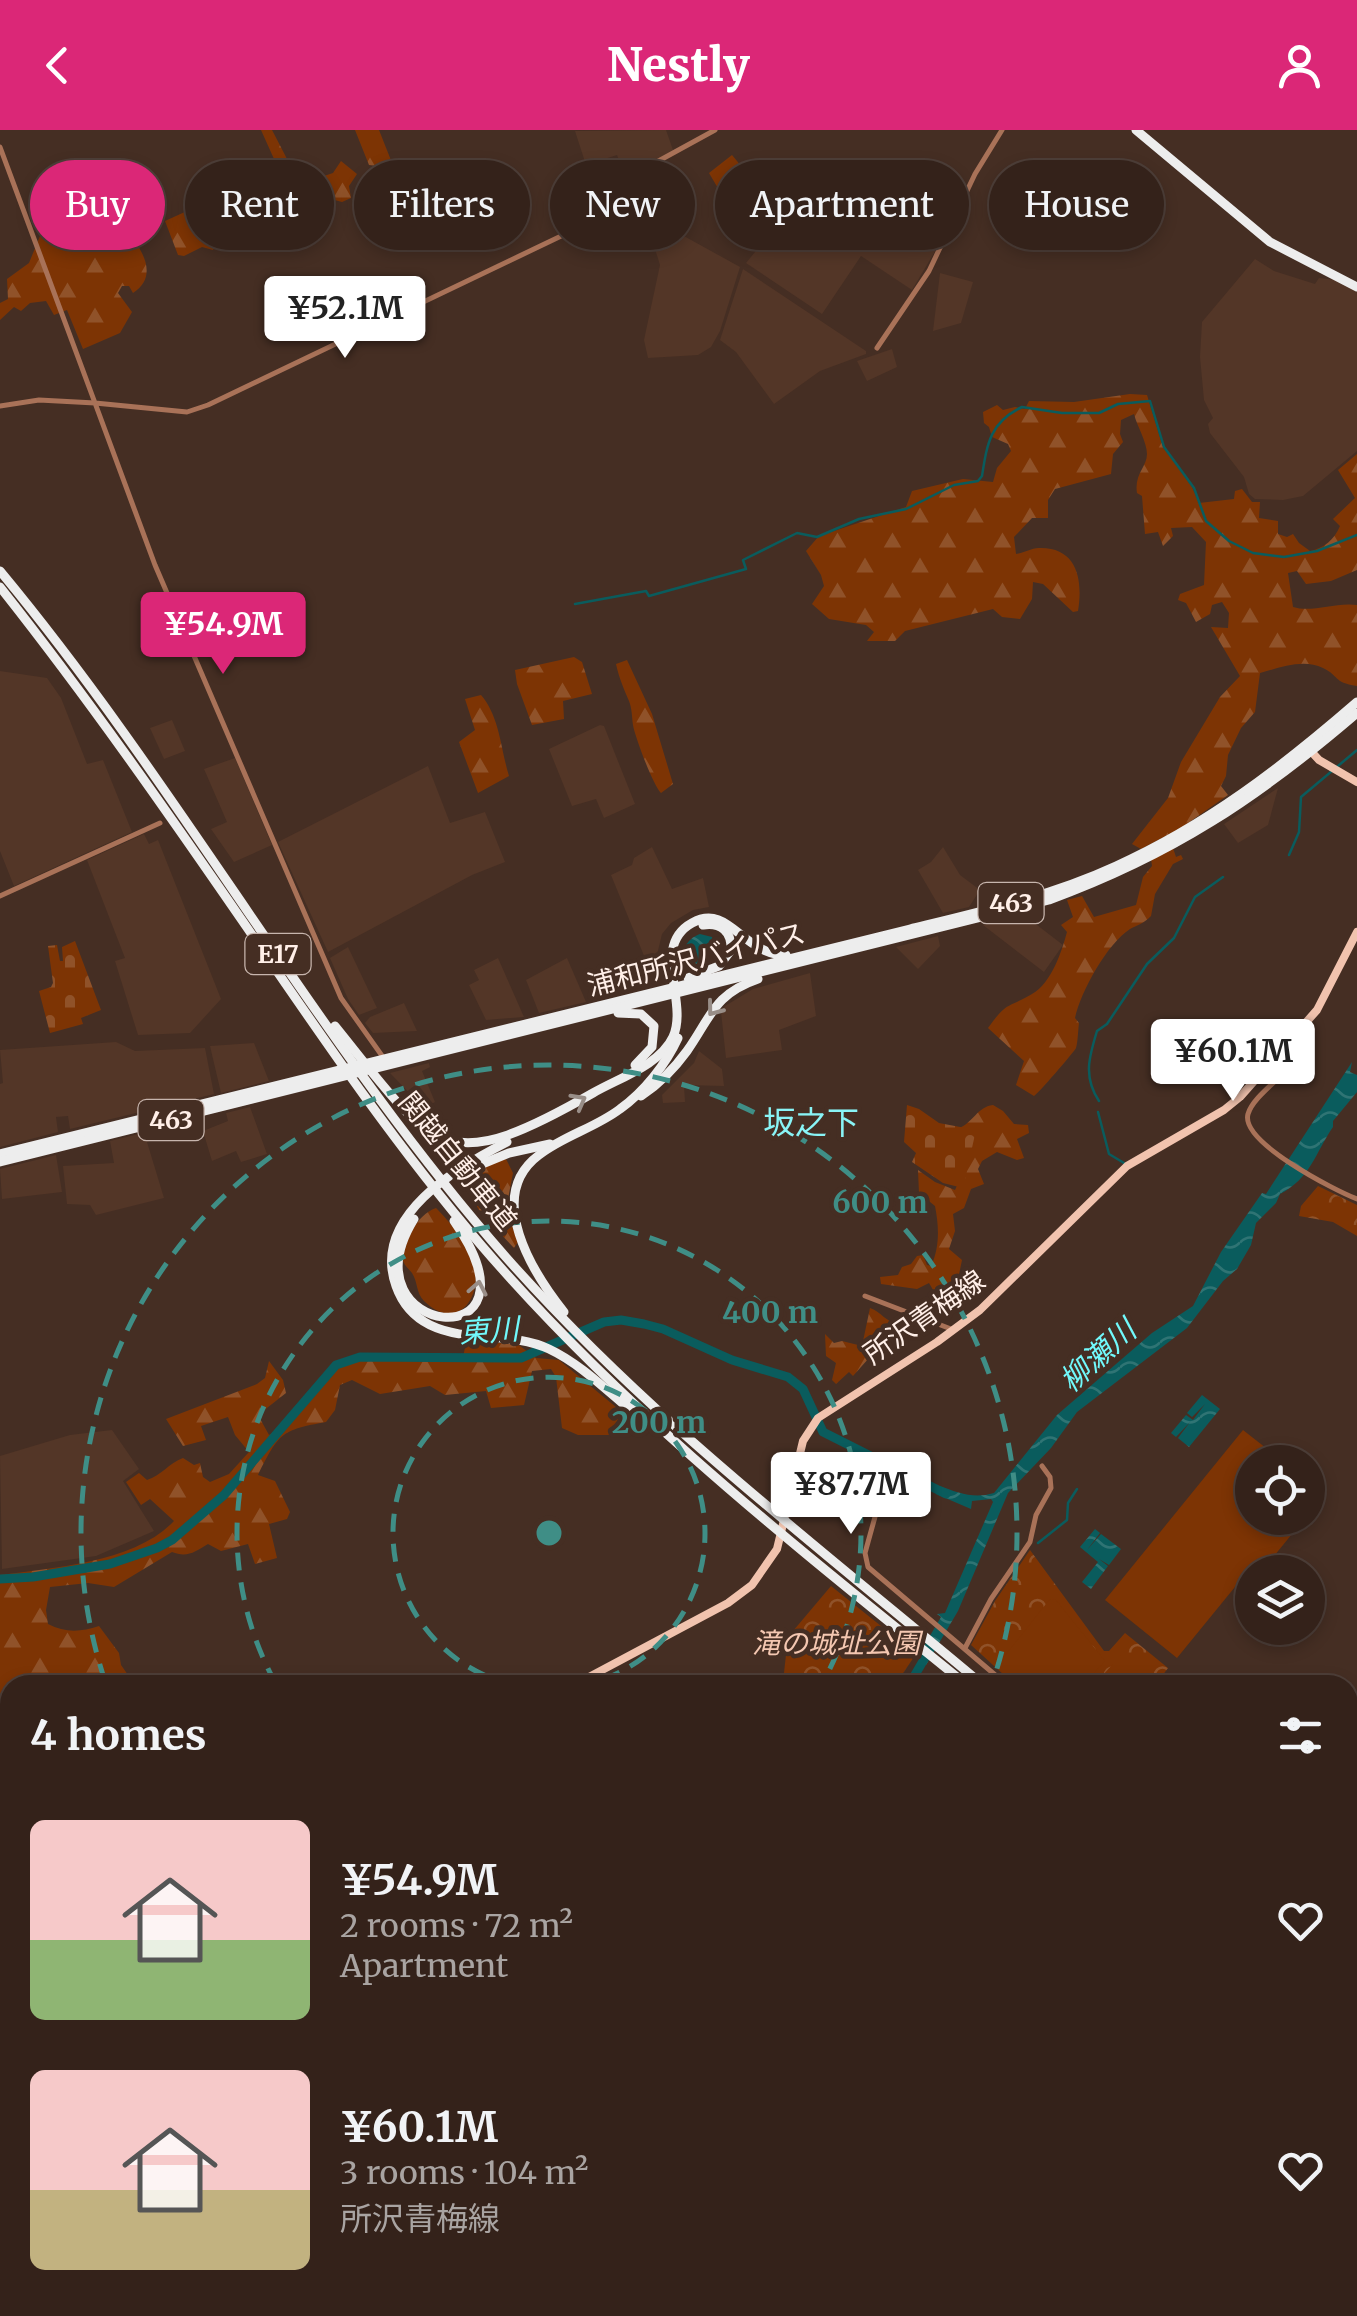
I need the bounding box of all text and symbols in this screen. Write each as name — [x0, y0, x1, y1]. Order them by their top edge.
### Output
text: Nestly — [607, 37, 750, 93]
icon: back — [30, 38, 85, 93]
icon: person — [1272, 38, 1327, 93]
chip: Buy — [30, 160, 165, 250]
chip: Rent — [185, 160, 334, 250]
chip: Filters — [354, 160, 530, 250]
chip: New — [550, 160, 695, 250]
chip: Apartment — [715, 160, 969, 250]
chip: House — [989, 160, 1164, 250]
pin: ¥52.1M — [264, 276, 426, 361]
text: ¥52.1M — [286, 288, 404, 328]
pin: ¥54.9M — [142, 592, 304, 677]
text: ¥54.9M — [163, 604, 283, 644]
road number: 463 — [978, 883, 1044, 923]
street label: 浦和所沢バイパス — [583, 915, 809, 1003]
road number: E17 — [246, 934, 310, 974]
one-way arrow — [709, 998, 726, 1016]
pin: ¥60.1M — [1152, 1019, 1314, 1104]
text: ¥60.1M — [1173, 1031, 1293, 1071]
street label: 関越自動車道 — [391, 1084, 525, 1238]
one-way arrow — [568, 1094, 586, 1113]
road number: 463 — [138, 1100, 204, 1140]
district label: 坂之下 — [763, 1103, 859, 1143]
text: 600 m — [832, 1183, 928, 1221]
street label: 所沢青梅線 — [856, 1262, 992, 1372]
one-way arrow — [466, 1280, 488, 1297]
text: 400 m — [722, 1293, 818, 1331]
water label: 東川 — [458, 1309, 523, 1351]
water label: 柳瀬川 — [1051, 1309, 1146, 1399]
text: 200 m — [612, 1403, 706, 1441]
map controls — [1235, 1445, 1325, 1645]
button: locate — [1235, 1445, 1325, 1535]
pin: ¥87.7M — [770, 1452, 932, 1537]
text: ¥87.7M — [793, 1464, 909, 1504]
centre of rings — [531, 1515, 567, 1551]
button: layers — [1235, 1555, 1325, 1645]
park label: 滝の城址公園 — [752, 1625, 924, 1661]
icon: filters — [1273, 1708, 1328, 1763]
text: 4 homes — [30, 1709, 207, 1761]
text: ¥54.9M — [340, 1854, 498, 1906]
icon: home — [110, 1860, 230, 1980]
icon: heart — [1273, 1893, 1328, 1948]
text: 2 rooms · 72 m² — [340, 1906, 573, 1946]
text: Apartment — [340, 1946, 508, 1986]
text: ¥60.1M — [340, 2101, 498, 2153]
icon: home — [110, 2110, 230, 2230]
icon: heart — [1273, 2143, 1328, 2198]
text: 3 rooms · 104 m² — [340, 2153, 588, 2193]
text: 所沢青梅線 — [340, 2199, 500, 2239]

